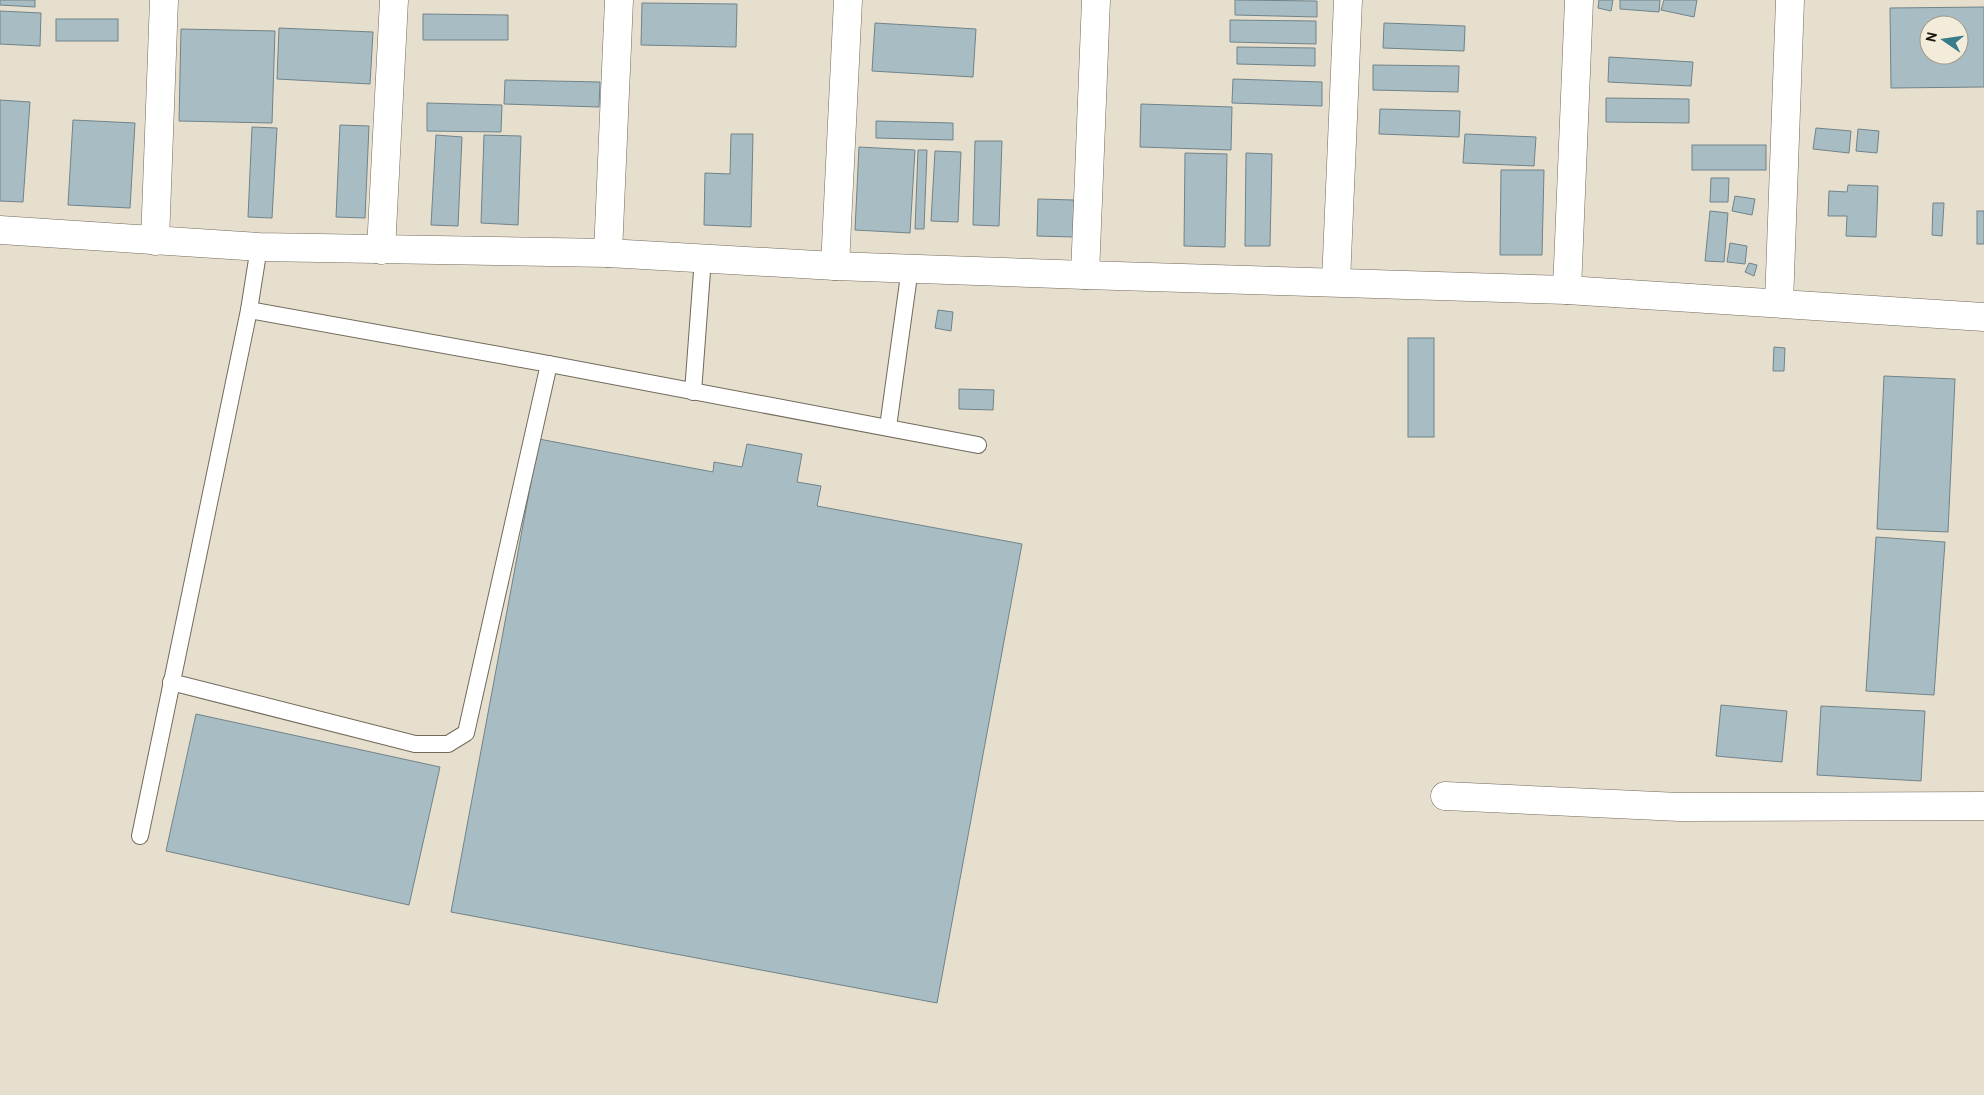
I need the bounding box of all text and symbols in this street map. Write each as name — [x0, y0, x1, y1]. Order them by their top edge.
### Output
north arrow — [1919, 15, 1969, 65]
text: N — [1923, 31, 1942, 44]

